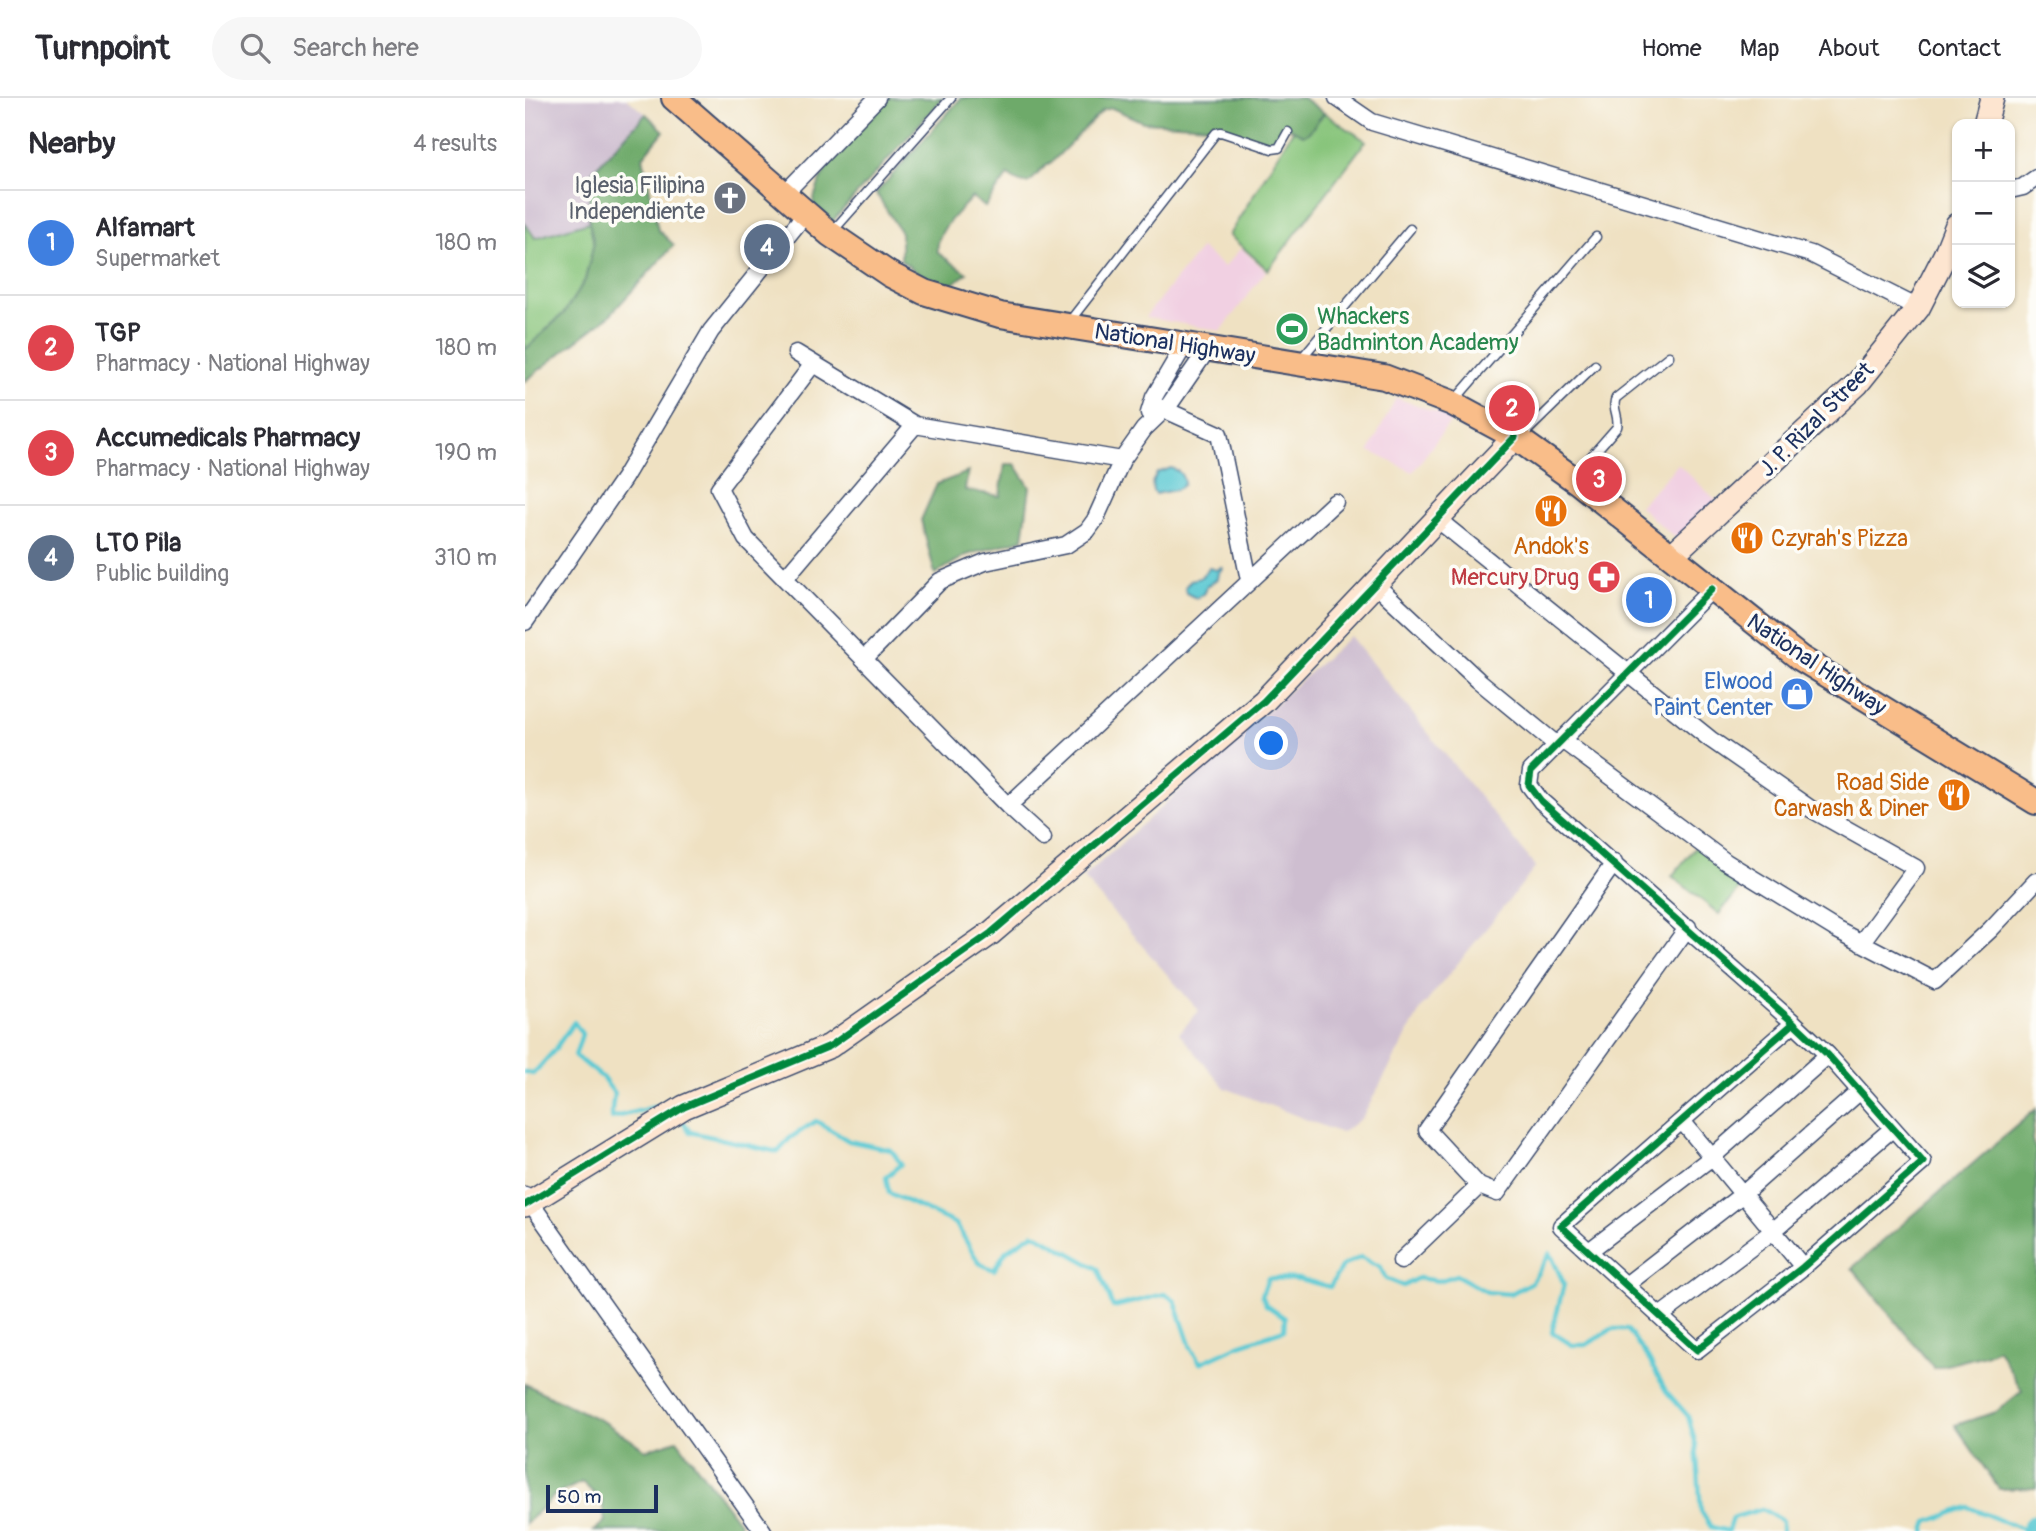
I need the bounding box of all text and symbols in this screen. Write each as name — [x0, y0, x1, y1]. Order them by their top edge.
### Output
search box — [212, 17, 702, 80]
text: Turnpoint — [35, 28, 170, 69]
icon: search — [236, 29, 274, 67]
text: Search here — [292, 32, 419, 64]
text: Home — [1641, 34, 1702, 63]
text: Map — [1740, 34, 1780, 63]
text: About — [1818, 34, 1880, 63]
text: Contact — [1918, 34, 2001, 63]
map controls — [1952, 119, 2015, 308]
button: + — [1952, 119, 2015, 182]
text: Nearby — [28, 125, 115, 162]
text: 4 results — [413, 129, 497, 158]
place label: Iglesia Filipina Independiente — [568, 171, 706, 226]
church icon: Iglesia Filipina Independiente — [711, 179, 749, 217]
button: − — [1952, 182, 2015, 245]
text: Alfamart — [95, 212, 195, 244]
pin: 4 — [744, 221, 790, 273]
text: 1 — [47, 228, 56, 257]
text: 180 m — [435, 228, 497, 257]
text: Supermarket — [95, 244, 220, 273]
button: layers — [1952, 245, 2015, 308]
place label: Whackers Badminton Academy — [1317, 302, 1519, 357]
sports icon: Whackers Badminton Academy — [1273, 310, 1311, 348]
street label: National Highway — [1092, 316, 1258, 371]
text: TGP — [95, 317, 141, 349]
text: 2 — [45, 333, 57, 362]
text: 180 m — [435, 333, 497, 362]
text: Pharmacy · National Highway — [95, 349, 370, 378]
street label: J. P. Rizal Street — [1753, 355, 1881, 483]
pin: 2 — [1489, 382, 1535, 434]
text: Accumedicals Pharmacy — [95, 422, 360, 454]
text: 3 — [45, 438, 57, 467]
text: 190 m — [435, 438, 497, 467]
pin: 3 — [1576, 453, 1622, 505]
text: Pharmacy · National Highway — [95, 454, 370, 483]
restaurant icon: Andok's — [1532, 492, 1570, 530]
restaurant icon: Czyrah's Pizza — [1728, 519, 1766, 557]
place label: Czyrah's Pizza — [1771, 524, 1908, 553]
text: LTO Pila — [95, 527, 181, 559]
place label: Andok's — [1513, 532, 1589, 561]
text: 4 — [44, 543, 58, 572]
text: 310 m — [434, 543, 497, 572]
pharmacy icon: Mercury Drug — [1585, 558, 1623, 596]
text: Public building — [95, 559, 229, 588]
place label: Mercury Drug — [1451, 563, 1579, 592]
pin: 1 — [1626, 574, 1672, 626]
street label: National Highway — [1741, 607, 1892, 722]
place label: Elwood Paint Center — [1653, 667, 1773, 722]
shop icon: Elwood Paint Center — [1778, 675, 1816, 713]
your location — [1254, 726, 1288, 760]
place label: Road Side Carwash & Diner — [1773, 768, 1930, 823]
restaurant icon: Road Side Carwash & Diner — [1935, 776, 1973, 814]
scale bar — [546, 1482, 658, 1514]
text: 50 m — [557, 1485, 601, 1509]

